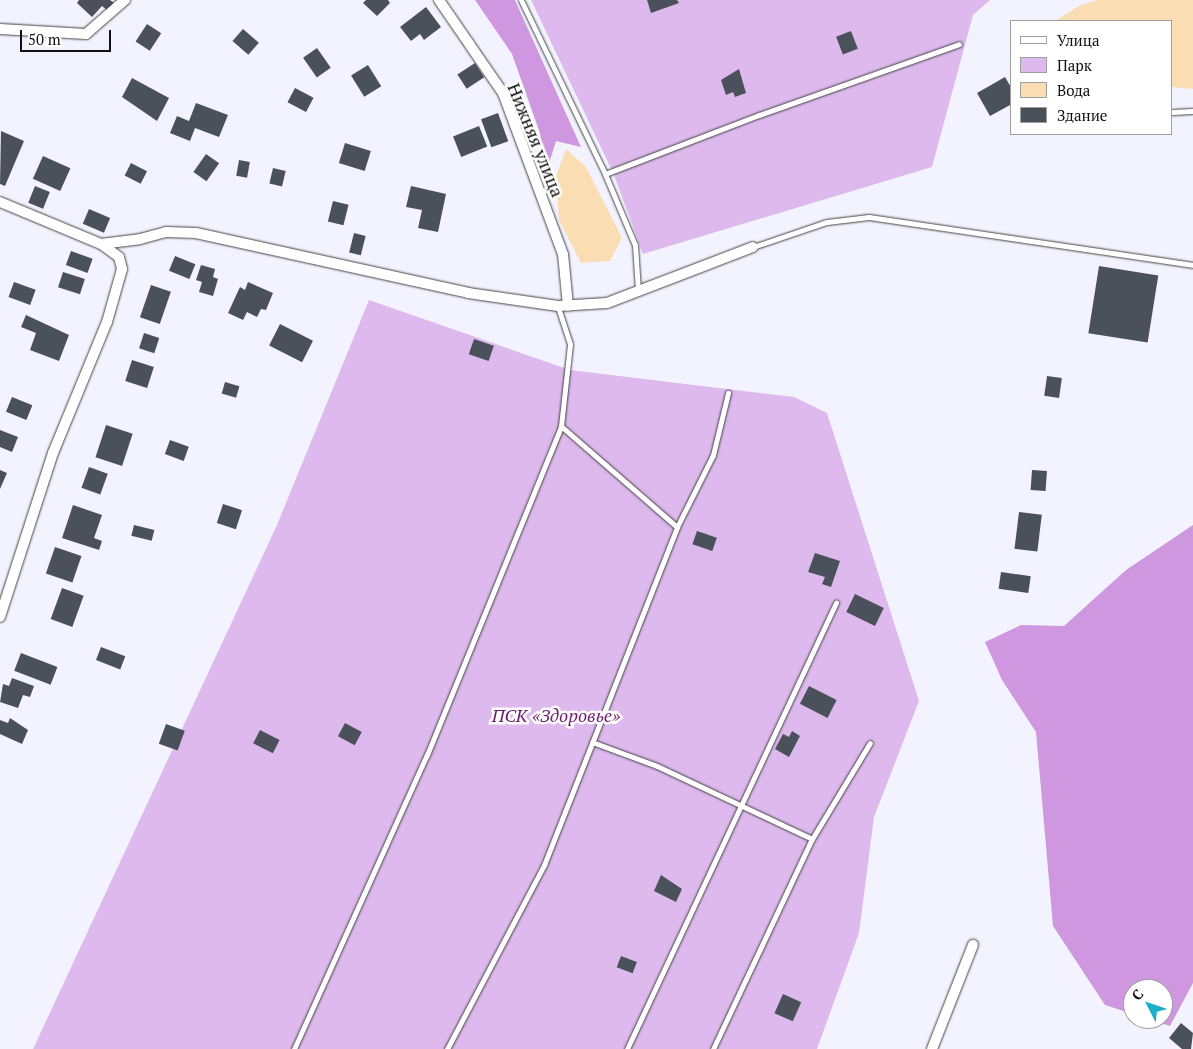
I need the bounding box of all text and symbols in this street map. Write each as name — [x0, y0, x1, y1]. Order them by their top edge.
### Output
scale bar — [22, 20, 114, 52]
legend — [1010, 20, 1173, 135]
text: 50 m — [28, 29, 61, 49]
text: Улица — [1057, 30, 1100, 50]
text: Парк — [1057, 55, 1092, 75]
street label: Нижняя улица — [503, 80, 569, 200]
text: Вода — [1057, 80, 1090, 100]
text: Здание — [1057, 105, 1107, 125]
park label: ПСК «Здоровье» — [492, 704, 620, 726]
north arrow — [1123, 979, 1173, 1029]
text: С — [1127, 985, 1147, 1004]

